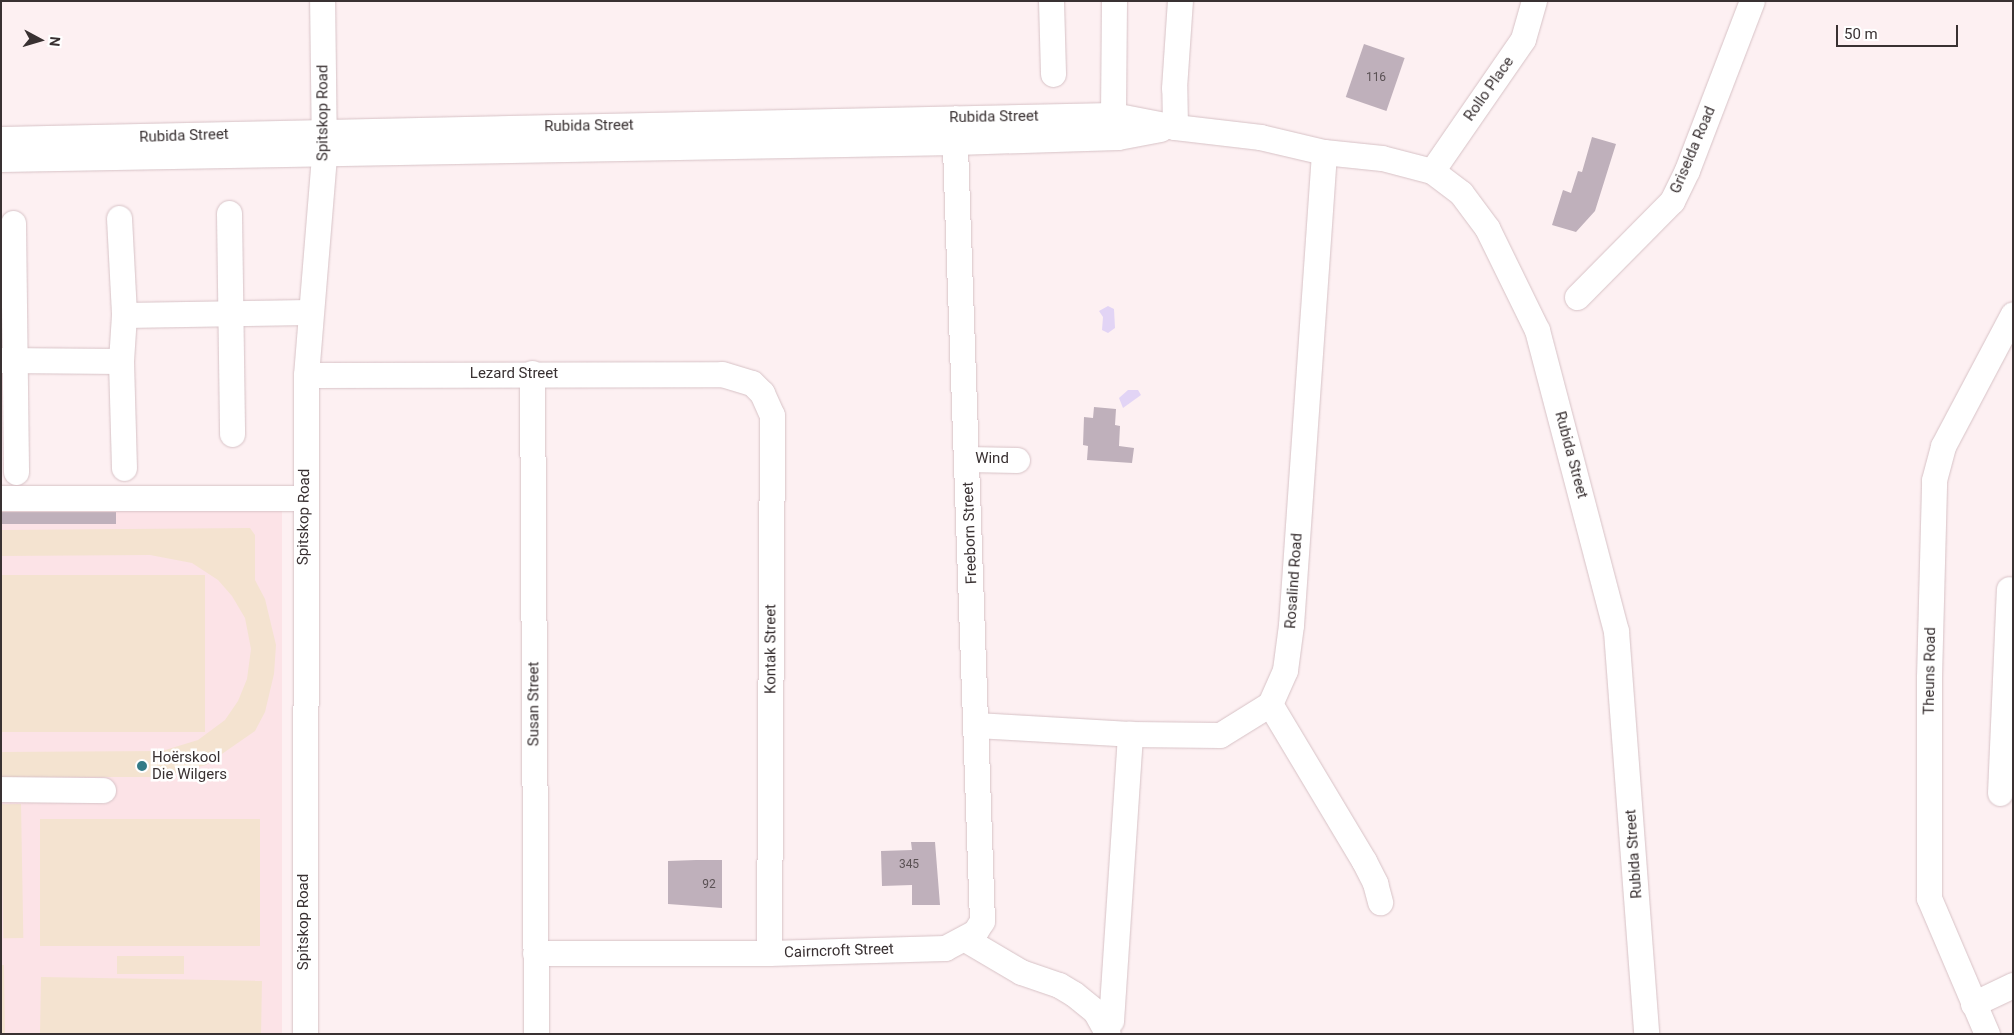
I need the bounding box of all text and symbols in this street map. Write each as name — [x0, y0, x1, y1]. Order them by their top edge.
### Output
north arrow — [15, 15, 65, 65]
scale bar — [1839, 15, 1962, 47]
text: 50 m — [1844, 25, 1878, 43]
text: N — [46, 36, 63, 47]
street label: Rollo Place — [1460, 53, 1518, 125]
street label: Spitskop Road — [314, 65, 332, 161]
house number: 116 — [1366, 71, 1386, 85]
street label: Griselda Road — [1667, 104, 1719, 196]
street label: Rubida Street — [949, 107, 1039, 127]
street label: Rubida Street — [544, 116, 634, 136]
street label: Rubida Street — [139, 125, 229, 147]
street label: Lezard Street — [470, 365, 558, 383]
street label: Rubida Street — [1551, 409, 1591, 501]
street label: Wind — [975, 450, 1009, 468]
street label: Spitskop Road — [294, 469, 314, 565]
street label: Freeborn Street — [959, 481, 981, 585]
street label: Rosalind Road — [1282, 533, 1306, 629]
street label: Kontak Street — [762, 604, 780, 694]
street label: Theuns Road — [1920, 627, 1940, 715]
street label: Susan Street — [525, 662, 543, 746]
place label: Hoërskool Die Wilgers — [152, 748, 227, 783]
marker: Hoërskool Die Wilgers — [136, 760, 148, 772]
street label: Rubida Street — [1622, 809, 1646, 899]
house number: 345 — [899, 858, 919, 872]
street label: Spitskop Road — [295, 874, 313, 970]
house number: 92 — [702, 878, 716, 892]
street label: Cairncroft Street — [784, 940, 894, 962]

